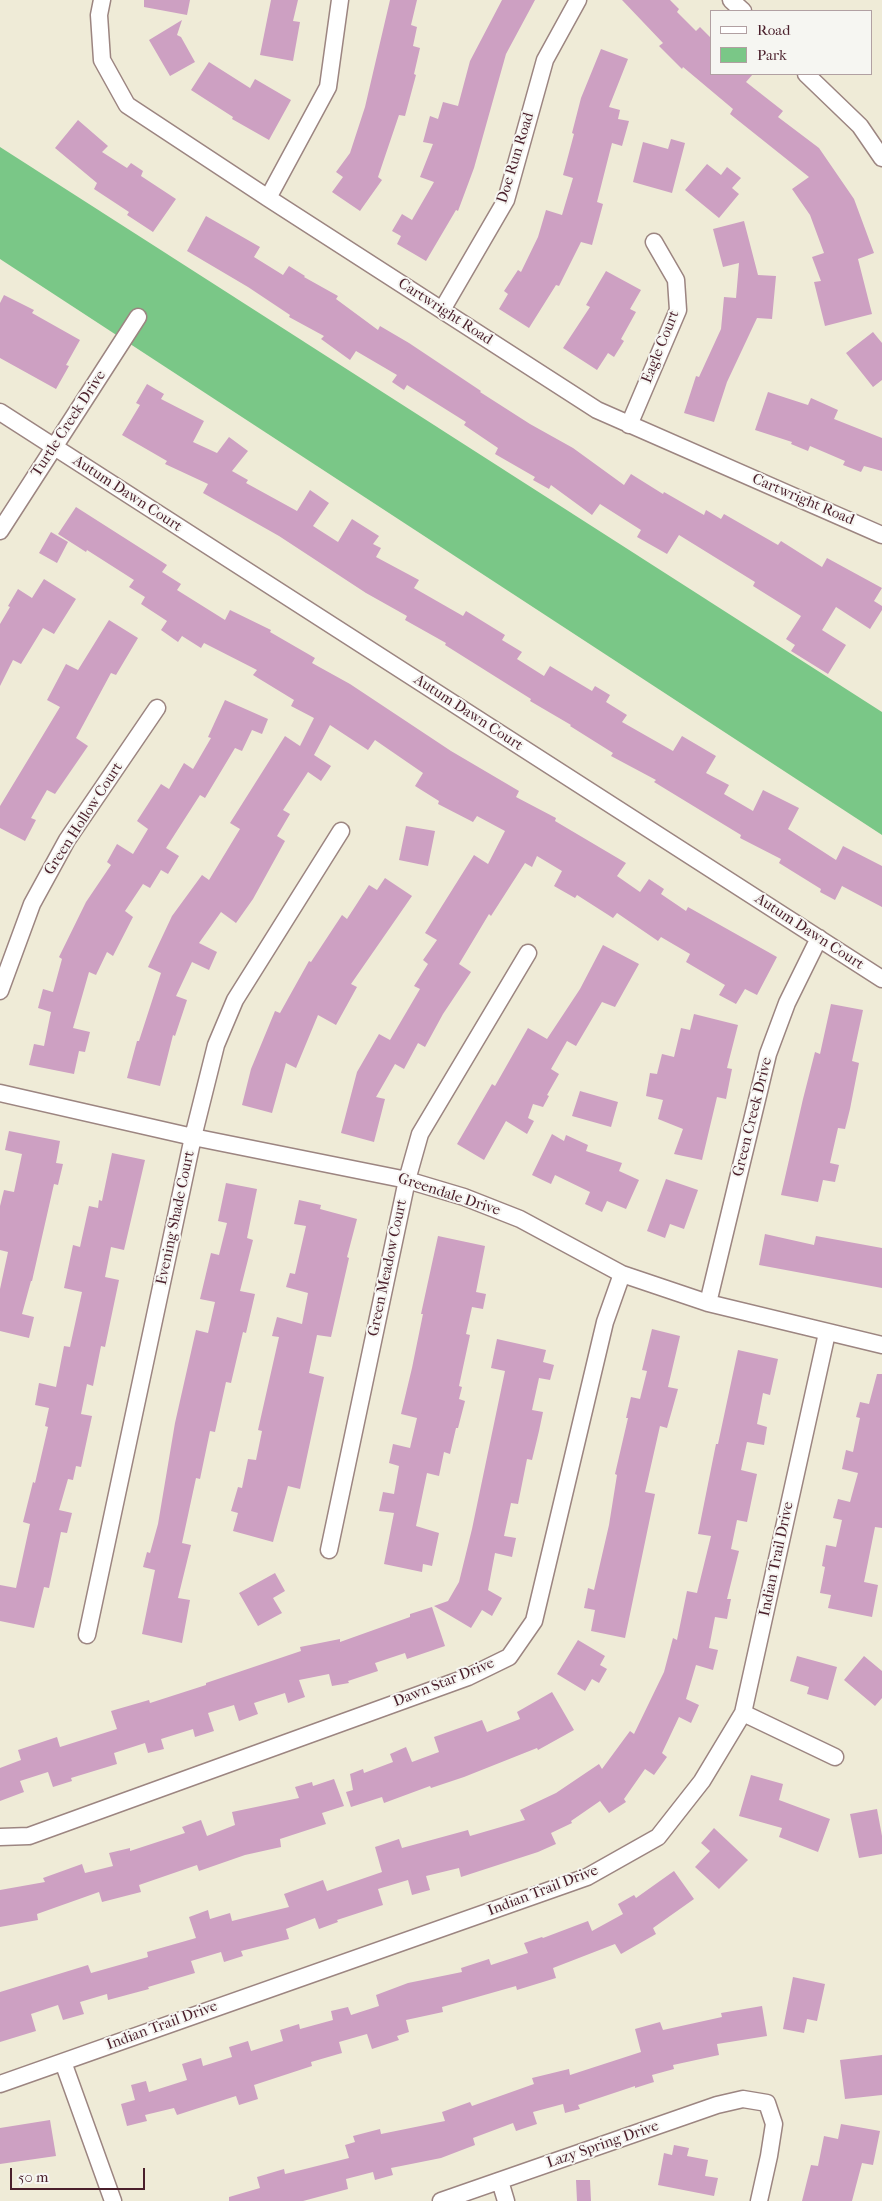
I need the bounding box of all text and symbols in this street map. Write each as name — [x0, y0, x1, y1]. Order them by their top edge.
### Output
legend — [710, 10, 872, 75]
text: Road — [757, 21, 790, 39]
text: Park — [757, 46, 787, 64]
street label: Doe Run Road — [494, 110, 538, 206]
street label: Cartwright Road — [394, 275, 496, 349]
street label: Eagle Court — [638, 308, 684, 386]
street label: Turtle Creek Drive — [28, 367, 110, 481]
street label: Autum Dawn Court — [69, 452, 185, 536]
street label: Cartwright Road — [749, 470, 857, 530]
street label: Autum Dawn Court — [410, 671, 526, 755]
street label: Green Hollow Court — [41, 759, 127, 879]
street label: Autum Dawn Court — [751, 890, 867, 974]
street label: Green Creek Drive — [729, 1055, 777, 1179]
street label: Evening Shade Court — [153, 1149, 199, 1287]
street label: Greendale Drive — [395, 1170, 503, 1220]
street label: Green Meadow Court — [365, 1198, 411, 1338]
street label: Indian Trail Drive — [756, 1500, 798, 1618]
street label: Dawn Star Drive — [391, 1655, 497, 1711]
street label: Indian Trail Drive — [485, 1862, 601, 1920]
street label: Indian Trail Drive — [104, 1998, 220, 2054]
street label: Lazy Spring Drive — [545, 2117, 661, 2173]
scale bar — [12, 2158, 148, 2190]
text: 50 m — [18, 2168, 48, 2186]

